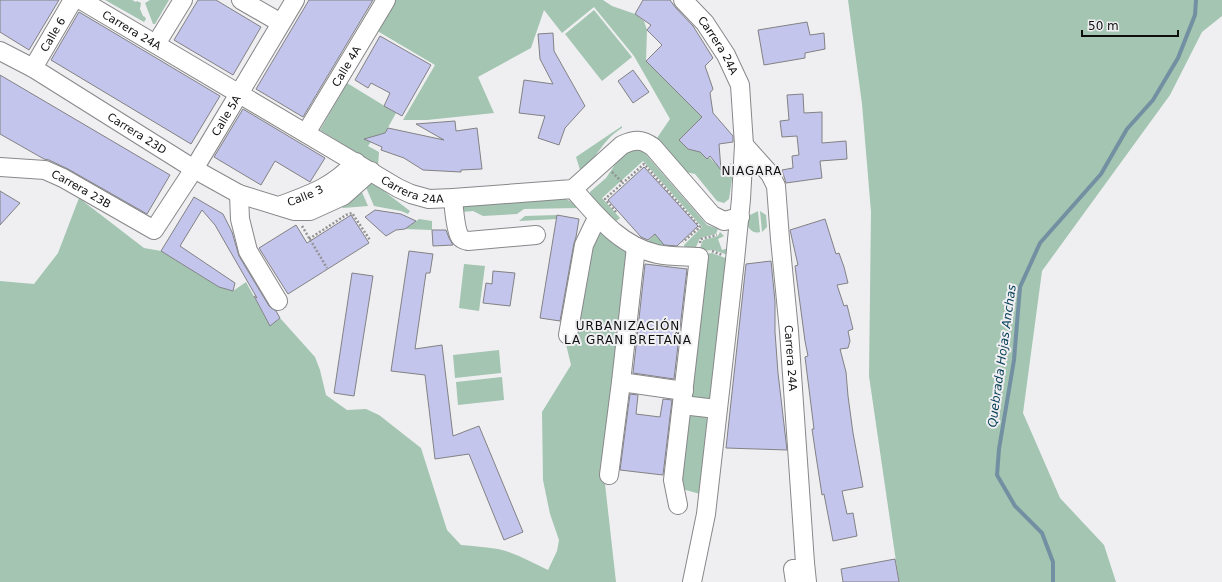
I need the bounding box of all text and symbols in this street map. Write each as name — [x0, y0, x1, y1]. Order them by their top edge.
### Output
street label: Carrera 24A — [100, 8, 164, 53]
scale bar — [1082, 12, 1178, 38]
street label: Carrera 24A — [695, 14, 741, 77]
street label: Calle 6 — [38, 15, 68, 54]
text: 50 m — [1088, 19, 1119, 33]
street label: Calle 4A — [329, 43, 364, 89]
street label: Calle 5A — [209, 92, 244, 138]
street label: Carrera 23D — [105, 110, 169, 157]
district label: NIAGARA — [721, 164, 783, 178]
street label: Carrera 23B — [49, 168, 113, 211]
street label: Carrera 24A — [378, 173, 444, 206]
street label: Calle 3 — [285, 183, 326, 209]
water label: Quebrada Hojas Anchas — [985, 284, 1019, 428]
district label: URBANIZACIÓN LA GRAN BRETAÑA — [564, 318, 692, 347]
street label: Carrera 24A — [781, 324, 799, 392]

